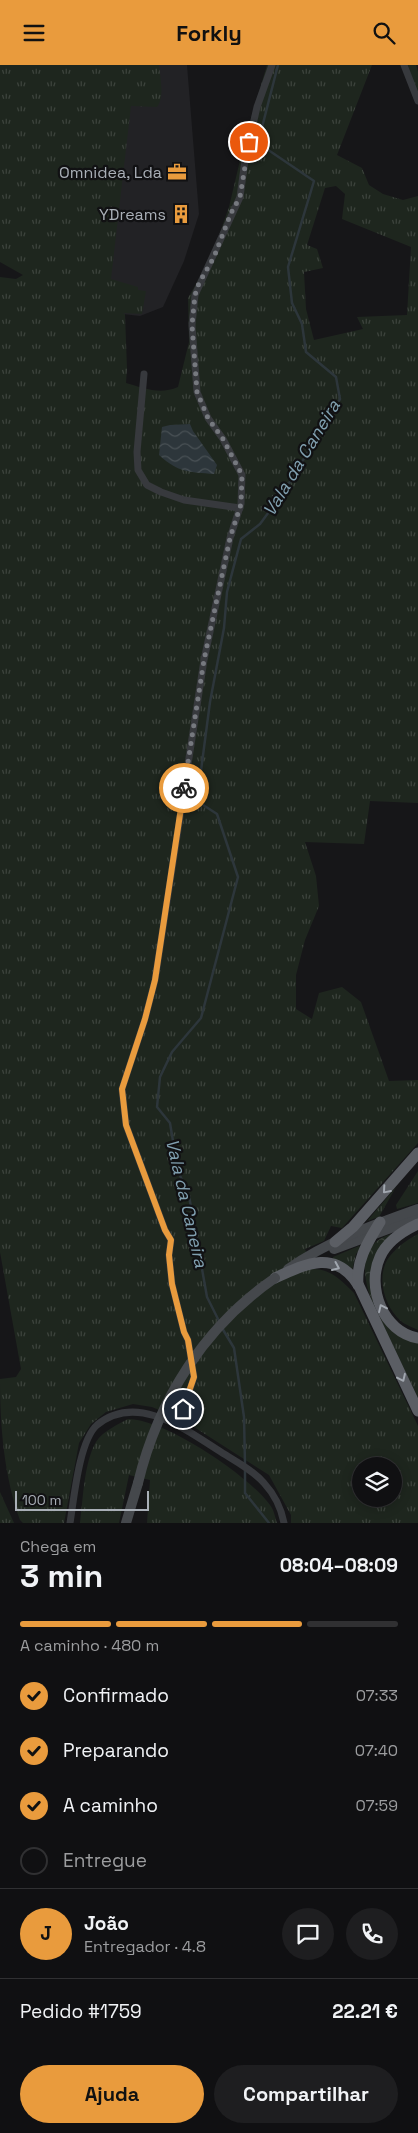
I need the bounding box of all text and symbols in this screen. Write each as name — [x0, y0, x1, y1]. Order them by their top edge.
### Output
icon: menu — [20, 19, 48, 47]
text: Forkly — [176, 19, 242, 47]
icon: search — [370, 19, 398, 47]
pin — [228, 121, 270, 163]
icon: bag — [235, 128, 263, 156]
office icon: Omnidea, Lda — [166, 161, 188, 183]
place label: Omnidea, Lda — [59, 162, 162, 183]
building icon: YDreams — [170, 203, 192, 225]
place label: YDreams — [99, 204, 166, 225]
water label: Vala da Caneira — [257, 395, 345, 520]
courier — [159, 763, 209, 813]
icon: bike — [170, 774, 198, 802]
water label: Vala da Caneira — [161, 1136, 213, 1270]
one-way arrow — [383, 1184, 392, 1193]
one-way arrow — [331, 1260, 340, 1271]
one-way arrow — [377, 1304, 388, 1313]
one-way arrow — [396, 1373, 406, 1382]
pin — [162, 1388, 204, 1430]
icon: home — [169, 1395, 197, 1423]
map controls — [352, 1457, 402, 1507]
button: layers — [352, 1457, 402, 1507]
scale bar — [15, 1488, 149, 1511]
text: 100 m — [22, 1491, 61, 1509]
text: Chega em — [20, 1536, 96, 1557]
text: 08:04–08:09 — [280, 1553, 398, 1578]
text: 3 min — [20, 1556, 103, 1596]
text: A caminho · 480 m — [20, 1635, 159, 1656]
icon: check — [20, 1682, 48, 1710]
text: Confirmado — [63, 1683, 169, 1708]
text: 07:33 — [356, 1685, 398, 1706]
icon: check — [20, 1737, 48, 1765]
text: Preparando — [63, 1738, 169, 1763]
text: 07:40 — [355, 1740, 398, 1761]
icon: check — [20, 1792, 48, 1820]
text: A caminho — [63, 1793, 158, 1818]
text: 07:59 — [356, 1795, 398, 1816]
text: Entregue — [63, 1848, 147, 1873]
button: chat — [282, 1908, 334, 1960]
button: phone — [346, 1908, 398, 1960]
text: João — [84, 1911, 129, 1936]
text: J — [40, 1921, 52, 1946]
text: Entregador · 4.8 — [84, 1936, 206, 1957]
text: Pedido #1759 — [20, 1999, 142, 2024]
text: 22.21 € — [332, 1999, 398, 2024]
button: Ajuda — [20, 2065, 204, 2123]
button: Compartilhar — [214, 2065, 398, 2123]

